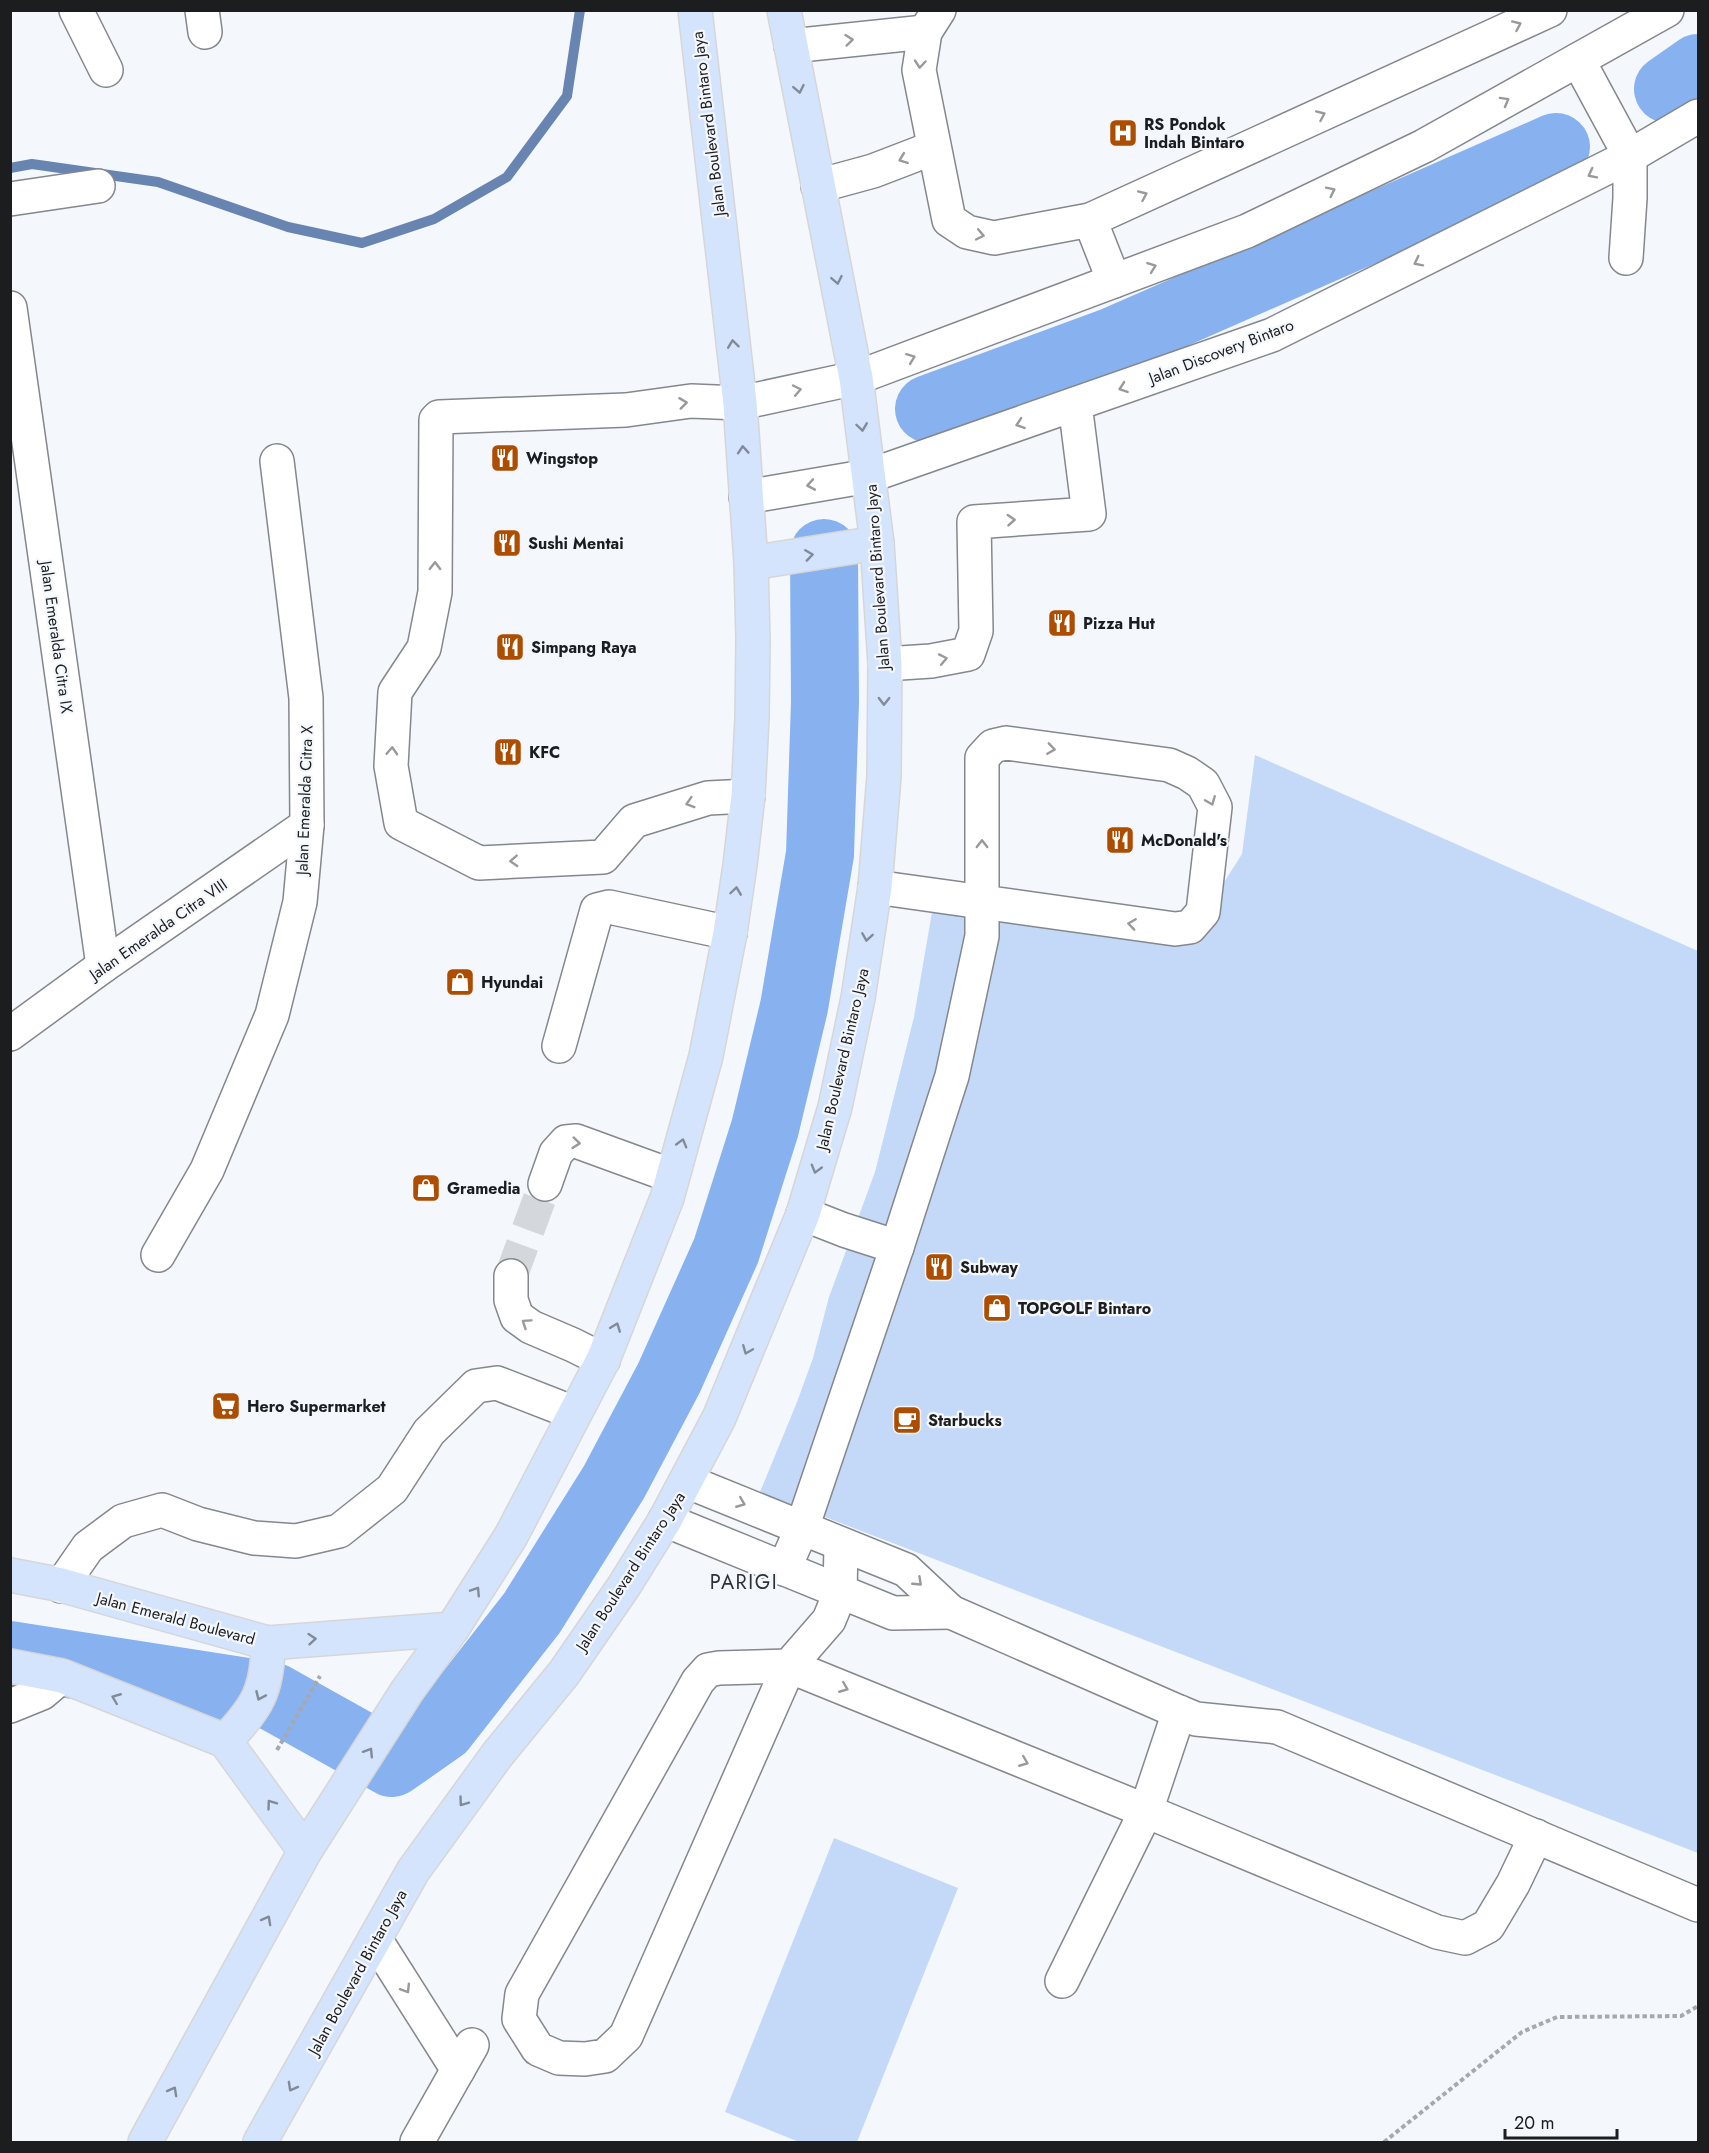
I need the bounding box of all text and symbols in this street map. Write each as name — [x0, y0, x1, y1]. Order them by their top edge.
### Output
one-way arrow — [1511, 21, 1522, 33]
street label: Jalan Boulevard Bintaro Jaya — [686, 30, 731, 220]
one-way arrow — [845, 34, 854, 47]
one-way arrow — [914, 59, 927, 69]
one-way arrow — [792, 83, 805, 93]
one-way arrow — [1498, 97, 1509, 108]
one-way arrow — [1314, 110, 1325, 122]
place label: RS Pondok Indah Bintaro — [1144, 113, 1244, 154]
hospital icon: RS Pondok Indah Bintaro — [1107, 117, 1139, 149]
one-way arrow — [898, 152, 909, 165]
one-way arrow — [1588, 167, 1599, 179]
one-way arrow — [1325, 186, 1336, 198]
one-way arrow — [1137, 191, 1148, 203]
one-way arrow — [975, 228, 985, 241]
one-way arrow — [1414, 255, 1424, 266]
one-way arrow — [1146, 261, 1157, 274]
one-way arrow — [830, 275, 843, 285]
street label: Jalan Discovery Bintaro — [1143, 313, 1297, 390]
one-way arrow — [728, 340, 740, 349]
one-way arrow — [905, 352, 916, 365]
one-way arrow — [1118, 380, 1129, 393]
one-way arrow — [792, 385, 802, 398]
one-way arrow — [678, 397, 687, 409]
one-way arrow — [1015, 416, 1026, 429]
one-way arrow — [856, 422, 868, 431]
restaurant icon: Wingstop — [489, 442, 521, 474]
one-way arrow — [737, 445, 750, 454]
place label: Wingstop — [526, 447, 598, 470]
one-way arrow — [807, 479, 816, 491]
street label: Jalan Boulevard Bintaro Jaya — [860, 483, 896, 673]
one-way arrow — [1006, 513, 1015, 526]
restaurant icon: Sushi Mentai — [491, 527, 523, 559]
place label: Sushi Mentai — [528, 532, 624, 555]
one-way arrow — [804, 549, 813, 562]
street label: Jalan Emeralda Citra IX — [34, 557, 79, 715]
one-way arrow — [429, 562, 441, 571]
restaurant icon: Pizza Hut — [1046, 607, 1078, 639]
place label: Pizza Hut — [1083, 612, 1156, 635]
restaurant icon: Simpang Raya — [494, 631, 526, 663]
place label: Simpang Raya — [531, 636, 637, 659]
one-way arrow — [938, 653, 948, 666]
one-way arrow — [878, 697, 891, 706]
street label: Jalan Emeralda Citra X — [290, 725, 319, 877]
restaurant icon: KFC — [492, 736, 524, 768]
place label: KFC — [529, 741, 560, 764]
one-way arrow — [1046, 742, 1055, 754]
one-way arrow — [385, 747, 398, 756]
one-way arrow — [1204, 795, 1216, 806]
one-way arrow — [685, 796, 696, 809]
restaurant icon: McDonald's — [1104, 824, 1136, 856]
place label: McDonald's — [1141, 829, 1227, 852]
one-way arrow — [976, 840, 988, 849]
one-way arrow — [510, 854, 519, 867]
street label: Jalan Emeralda Citra VIII — [83, 873, 232, 987]
one-way arrow — [730, 887, 742, 896]
one-way arrow — [1127, 918, 1136, 930]
one-way arrow — [862, 933, 874, 942]
shop icon: Hyundai — [444, 966, 476, 998]
street label: Jalan Boulevard Bintaro Jaya — [810, 966, 875, 1154]
place label: Hyundai — [481, 971, 543, 994]
one-way arrow — [571, 1136, 581, 1149]
one-way arrow — [674, 1138, 687, 1148]
one-way arrow — [811, 1163, 823, 1173]
shop icon: Gramedia — [410, 1172, 442, 1204]
place label: Gramedia — [447, 1177, 520, 1200]
restaurant icon: Subway — [923, 1251, 955, 1283]
place label: Subway — [960, 1256, 1019, 1279]
shop icon: TOPGOLF Bintaro — [981, 1292, 1013, 1324]
place label: TOPGOLF Bintaro — [1018, 1297, 1151, 1320]
one-way arrow — [521, 1319, 532, 1330]
one-way arrow — [609, 1322, 621, 1333]
one-way arrow — [741, 1345, 754, 1355]
supermarket icon: Hero Supermarket — [210, 1390, 242, 1422]
place label: Hero Supermarket — [247, 1395, 387, 1418]
cafe icon: Starbucks — [891, 1404, 923, 1436]
place label: Starbucks — [928, 1409, 1002, 1432]
street label: Jalan Boulevard Bintaro Jaya — [569, 1487, 691, 1657]
one-way arrow — [734, 1496, 745, 1508]
district label: PARIGI — [710, 1568, 778, 1597]
one-way arrow — [911, 1574, 922, 1585]
street label: Jalan Emerald Boulevard — [92, 1586, 258, 1651]
one-way arrow — [469, 1587, 480, 1598]
one-way arrow — [307, 1633, 316, 1646]
one-way arrow — [837, 1681, 848, 1693]
one-way arrow — [255, 1690, 267, 1701]
one-way arrow — [111, 1693, 122, 1705]
one-way arrow — [361, 1747, 372, 1758]
one-way arrow — [1018, 1755, 1029, 1767]
one-way arrow — [459, 1796, 470, 1807]
one-way arrow — [267, 1799, 278, 1810]
street label: Jalan Boulevard Bintaro Jaya — [301, 1885, 413, 2061]
one-way arrow — [260, 1916, 271, 1927]
one-way arrow — [399, 1983, 411, 1993]
one-way arrow — [287, 2081, 299, 2091]
one-way arrow — [166, 2087, 177, 2097]
scale bar — [1505, 2102, 1618, 2140]
text: 20 m — [1514, 2110, 1554, 2136]

